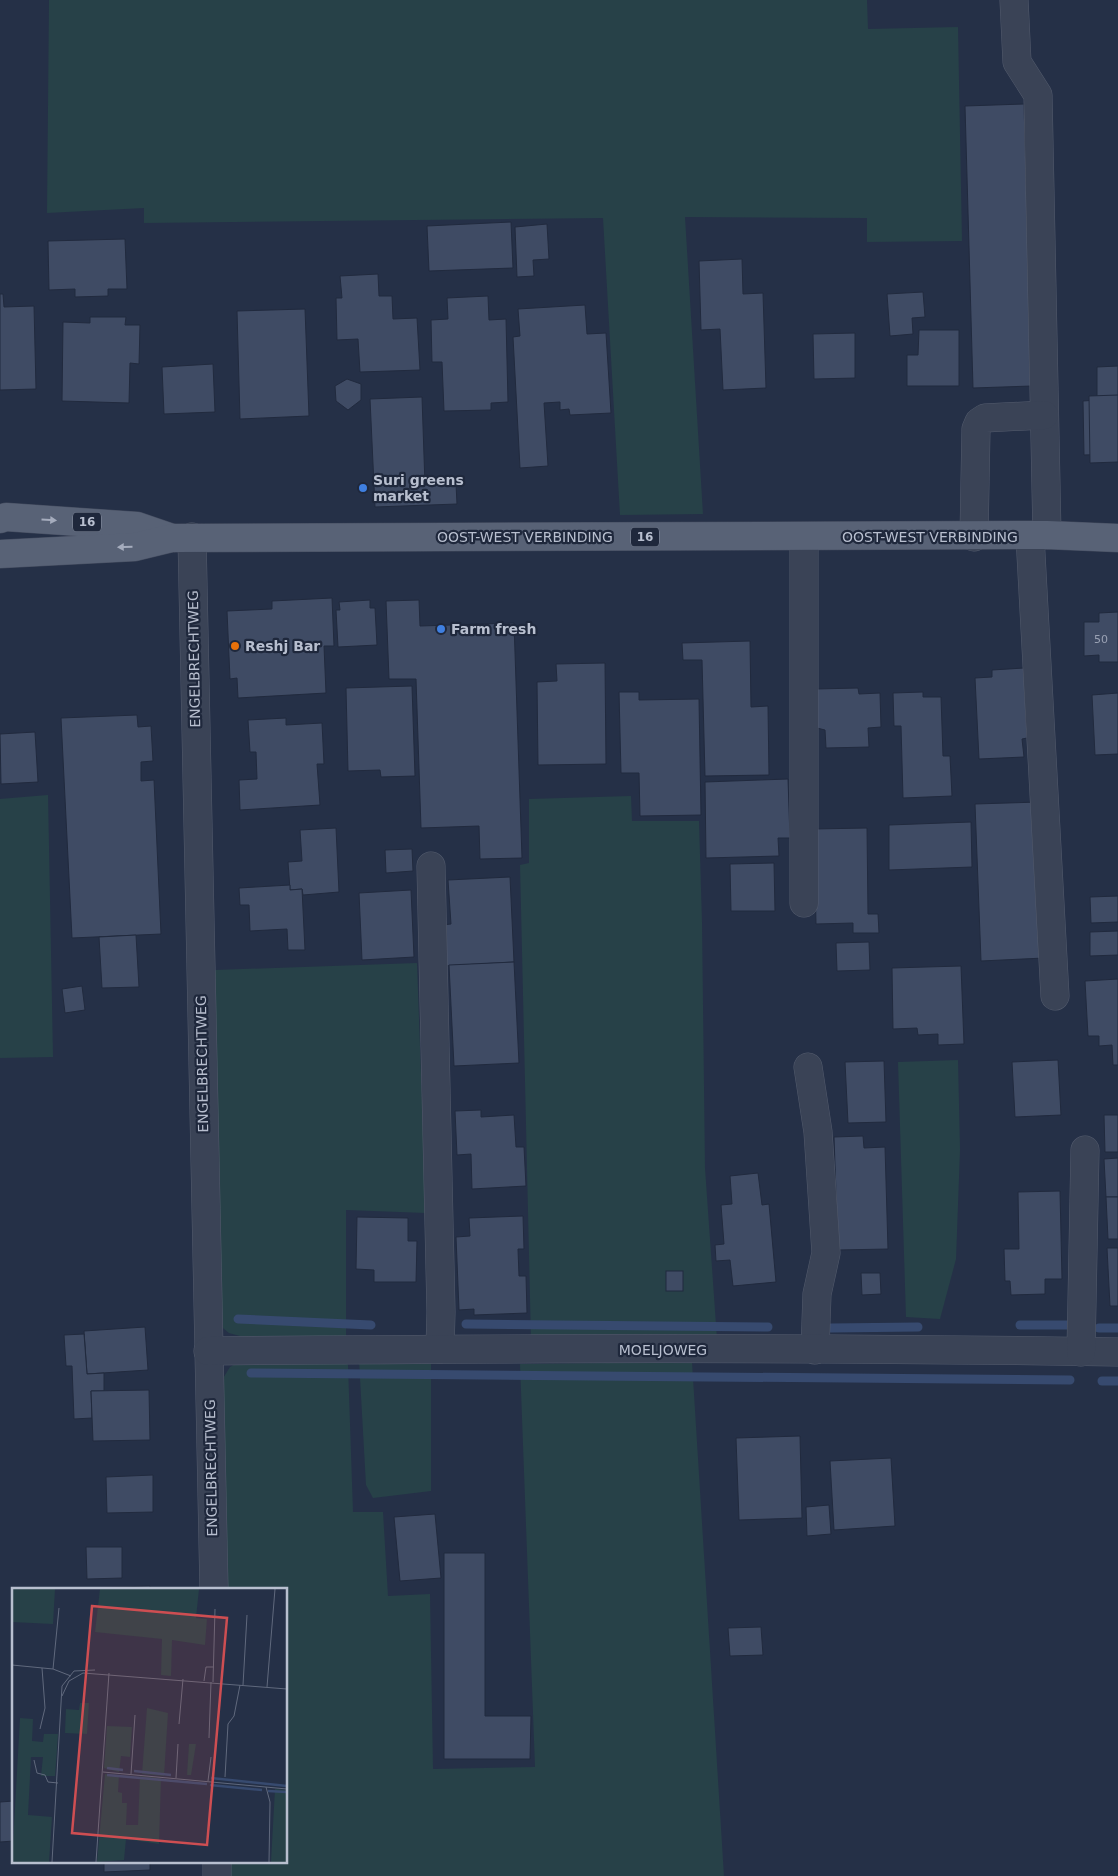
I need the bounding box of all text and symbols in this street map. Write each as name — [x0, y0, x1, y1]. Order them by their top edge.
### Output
place label: Suri greens market — [373, 472, 464, 504]
marker: Suri greens market — [357, 482, 369, 494]
road number: 16 — [73, 512, 101, 532]
one-way arrow — [41, 516, 57, 524]
road number: 16 — [631, 528, 659, 546]
street label: OOST-WEST VERBINDING — [437, 529, 613, 545]
street label: OOST-WEST VERBINDING — [842, 529, 1018, 545]
one-way arrow — [116, 543, 132, 551]
street label: ENGELBRECHTWEG — [185, 590, 203, 728]
place label: Farm fresh — [451, 621, 536, 637]
marker: Farm fresh — [435, 623, 447, 635]
house number: 50 — [1094, 633, 1108, 646]
place label: Reshj Bar — [245, 638, 320, 654]
marker: Reshj Bar — [229, 640, 241, 652]
street label: ENGELBRECHTWEG — [193, 995, 211, 1133]
street label: MOELJOWEG — [619, 1342, 707, 1358]
street label: ENGELBRECHTWEG — [202, 1399, 220, 1537]
inset map — [12, 1588, 288, 1864]

